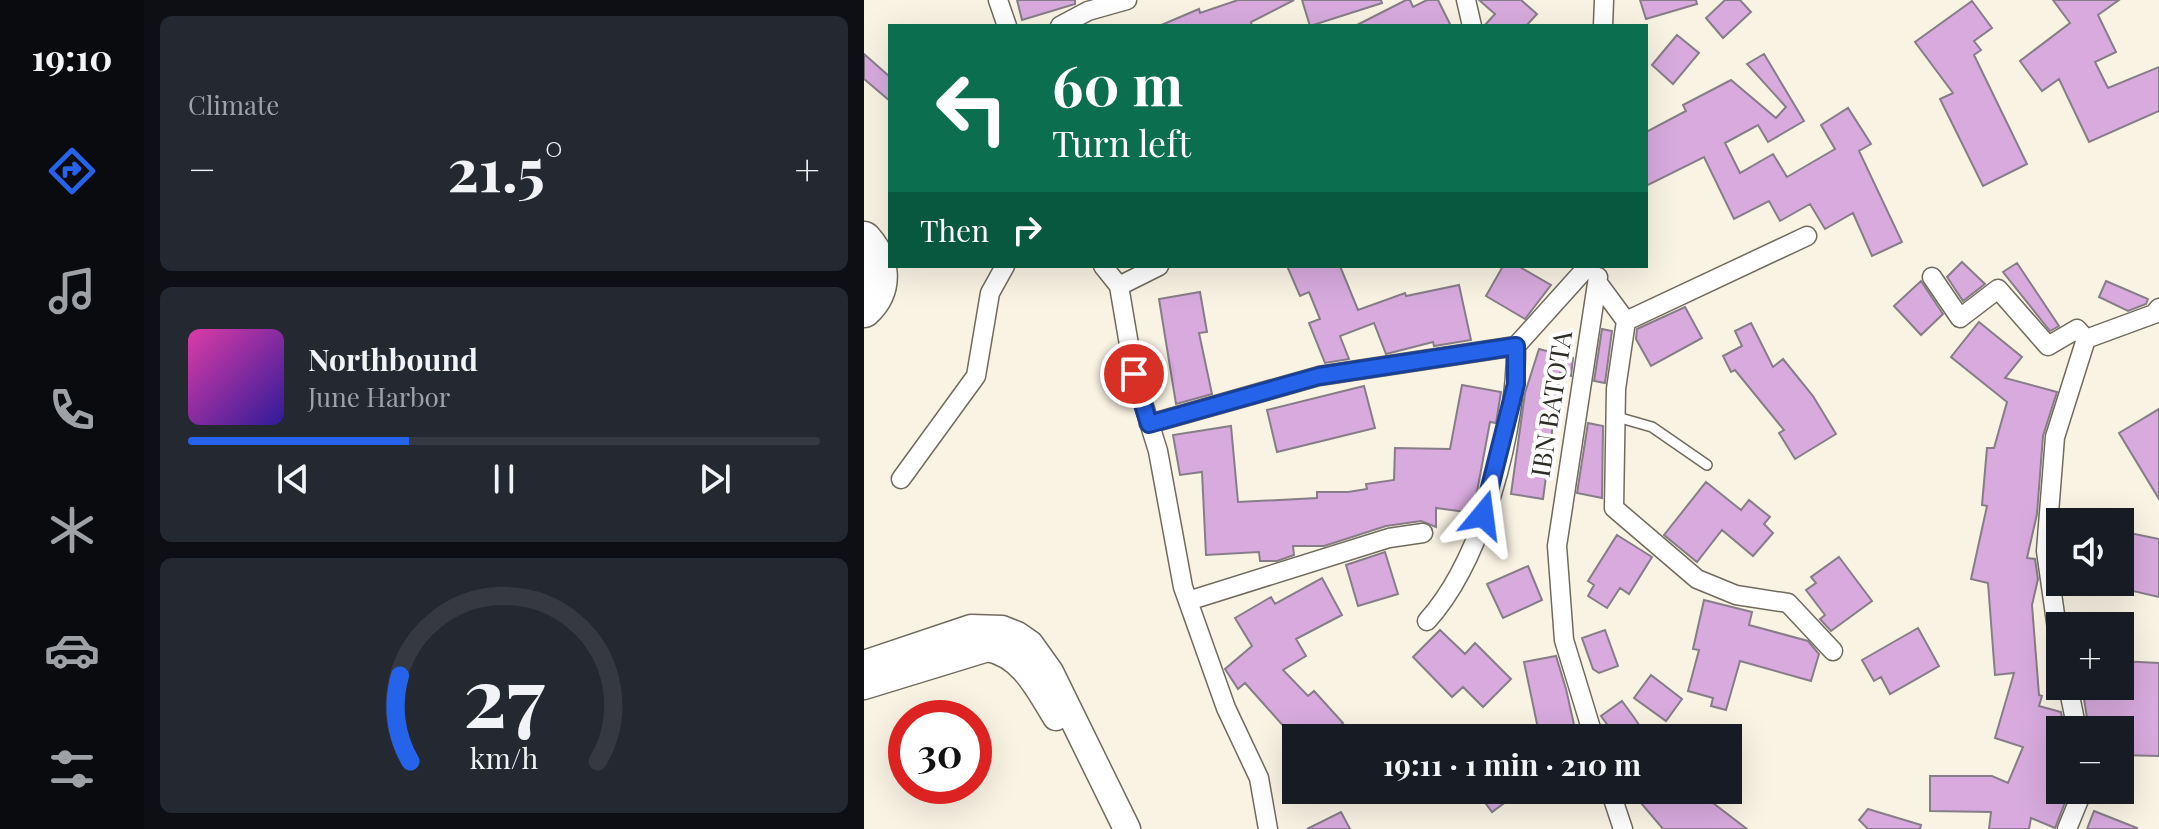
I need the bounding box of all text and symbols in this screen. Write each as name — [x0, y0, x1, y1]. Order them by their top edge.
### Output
text: 19:10 — [31, 32, 113, 80]
text: 60 m — [1052, 46, 1183, 121]
icon: left — [920, 56, 1024, 160]
text: Climate — [188, 87, 279, 122]
text: Turn left — [1052, 118, 1191, 166]
text: 21.5° — [447, 127, 563, 207]
text: − — [188, 138, 216, 197]
text: + — [794, 138, 820, 197]
icon: directions — [44, 143, 100, 199]
icon: right — [1005, 208, 1049, 252]
text: Then — [920, 210, 989, 250]
icon: music — [44, 263, 100, 319]
street label: IBN BATOTA — [1522, 328, 1579, 479]
text: Northbound — [308, 339, 478, 379]
pin — [1100, 340, 1168, 408]
icon: arrive — [1112, 352, 1156, 396]
text: June Harbor — [308, 379, 450, 414]
icon: phone — [44, 382, 100, 438]
icon: previous — [271, 457, 315, 501]
icon: pause — [482, 457, 526, 501]
icon: next — [693, 457, 737, 501]
position arrow — [1441, 473, 1525, 557]
icon: climate — [44, 502, 100, 558]
map controls — [2046, 508, 2134, 804]
button: sound — [2046, 508, 2134, 596]
button: + — [2046, 612, 2134, 700]
icon: car — [44, 622, 100, 678]
text: 27 — [463, 637, 545, 748]
speed limit sign: 30 — [888, 700, 992, 804]
button: − — [2046, 716, 2134, 804]
text: km/h — [470, 738, 538, 776]
icon: filters — [44, 741, 100, 797]
text: 19:11 · 1 min · 210 m — [1383, 744, 1641, 784]

